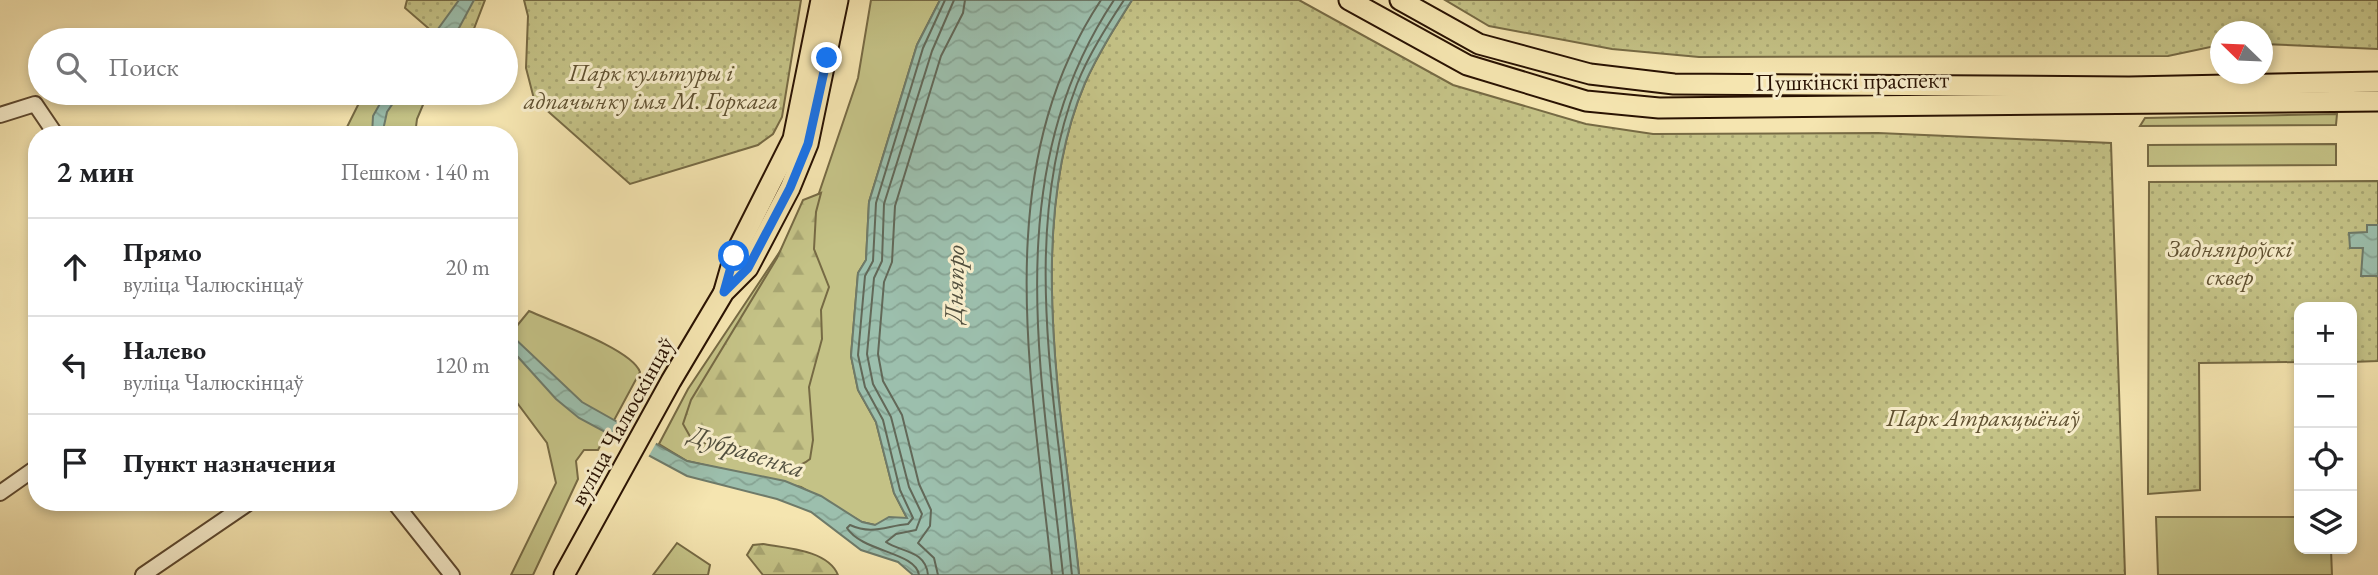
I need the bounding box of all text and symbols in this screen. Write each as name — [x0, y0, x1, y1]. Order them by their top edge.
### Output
north arrow — [2210, 21, 2273, 84]
search box — [28, 28, 518, 105]
route end — [811, 42, 842, 73]
icon: search — [52, 48, 90, 86]
text: Поиск — [108, 50, 179, 84]
park label: Парк культуры і адпачынку імя М. Горкага — [523, 57, 778, 116]
street label: Пушкінскі праспект — [1755, 63, 1949, 98]
text: 2 мин — [56, 152, 134, 191]
text: Пешком · 140 m — [341, 157, 490, 187]
park label: Задняпроўскі сквер — [2167, 233, 2294, 292]
text: Прямо — [123, 235, 202, 269]
route start — [718, 240, 749, 271]
water label: Дняпро — [936, 244, 972, 325]
icon: ahead — [56, 248, 94, 286]
text: 20 m — [445, 252, 490, 282]
text: вуліца Чалюскінцаў — [123, 269, 304, 299]
map controls — [2294, 302, 2357, 554]
button: + — [2294, 302, 2357, 365]
street label: вуліца Чалюскінцаў — [562, 330, 681, 511]
text: Налево — [123, 333, 206, 367]
icon: left — [56, 346, 94, 384]
text: 120 m — [434, 350, 490, 380]
button: − — [2294, 365, 2357, 428]
text: вуліца Чалюскінцаў — [123, 367, 304, 397]
park label: Парк Атракцыёнаў — [1885, 402, 2080, 433]
water label: Дубравенка — [683, 416, 809, 486]
button: locate — [2294, 428, 2357, 491]
icon: arrive — [56, 444, 94, 482]
text: Пункт назначения — [123, 446, 336, 480]
button: layers — [2294, 491, 2357, 554]

